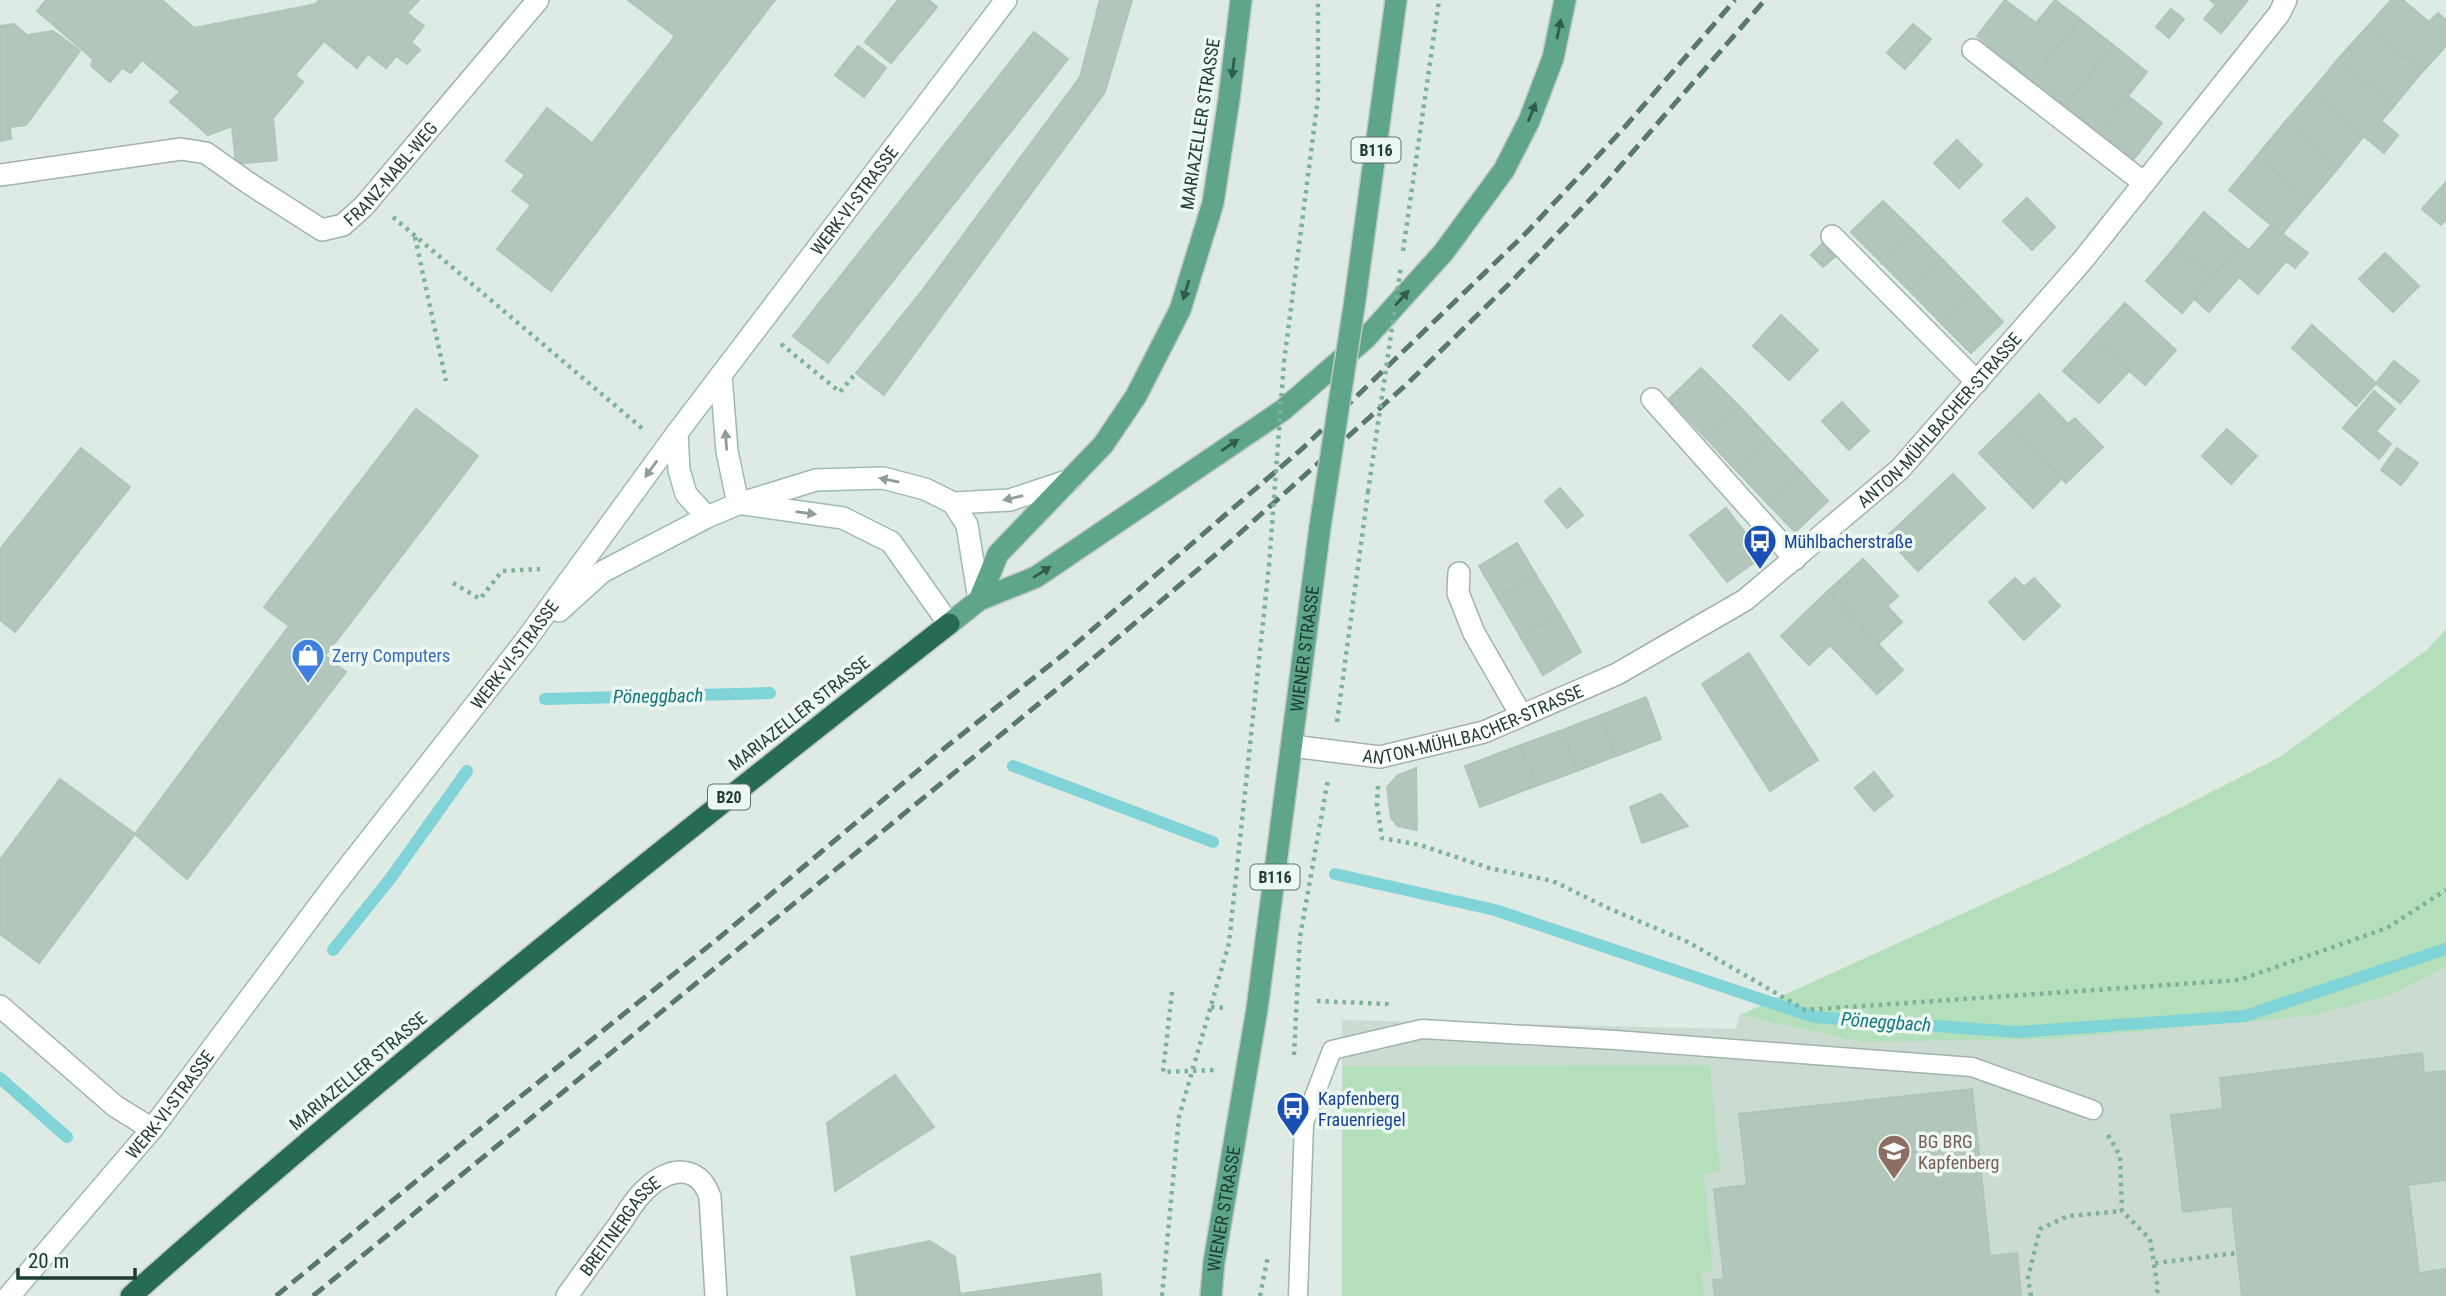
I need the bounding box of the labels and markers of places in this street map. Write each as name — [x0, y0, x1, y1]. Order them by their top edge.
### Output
bus stop icon: Mühlbacherstraße — [1741, 522, 1779, 571]
place label: Mühlbacherstraße — [1784, 531, 1913, 552]
shop icon: Zerry Computers — [289, 636, 327, 685]
place label: Zerry Computers — [332, 645, 450, 666]
place label: Kapfenberg Frauenriegel — [1318, 1088, 1406, 1130]
bus stop icon: Kapfenberg Frauenriegel — [1274, 1089, 1312, 1138]
place label: BG BRG Kapfenberg — [1918, 1131, 1999, 1173]
school or university icon: BG BRG Kapfenberg — [1875, 1132, 1913, 1181]

